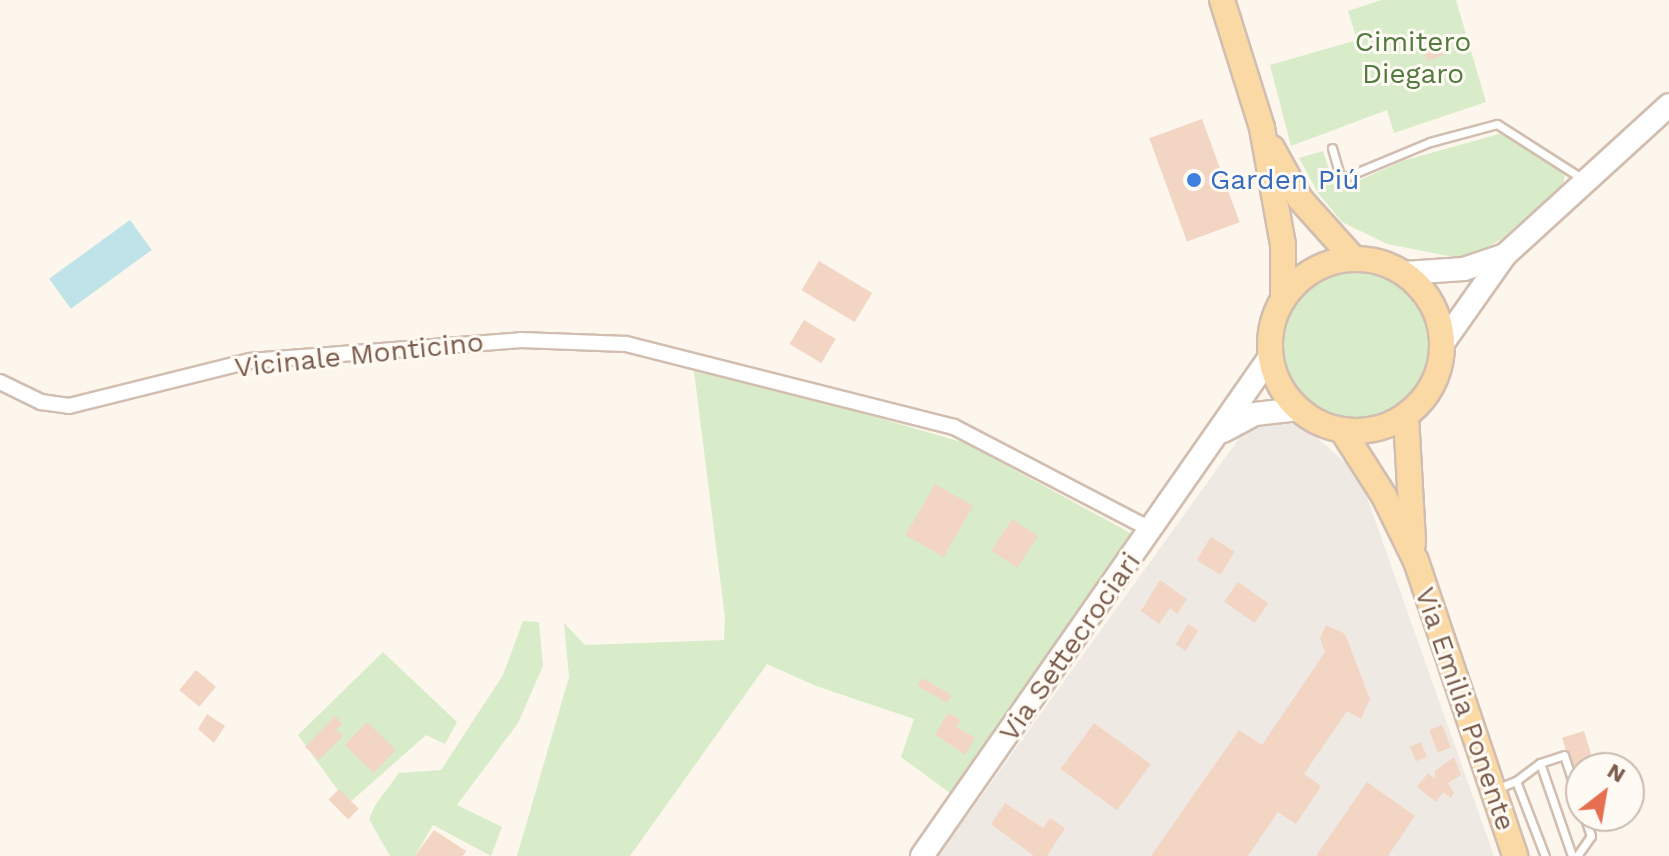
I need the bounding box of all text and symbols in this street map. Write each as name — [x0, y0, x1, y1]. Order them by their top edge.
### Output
park label: Cimitero Diegaro — [1355, 25, 1471, 91]
place label: Garden Piú — [1210, 163, 1359, 197]
marker: Garden Piú — [1185, 171, 1203, 189]
street label: Vicinale Monticino — [233, 325, 485, 385]
street label: Via Settecrociari — [992, 546, 1148, 748]
street label: Via Emilia Ponente — [1407, 582, 1523, 836]
north arrow — [1565, 752, 1645, 832]
text: N — [1603, 758, 1630, 788]

